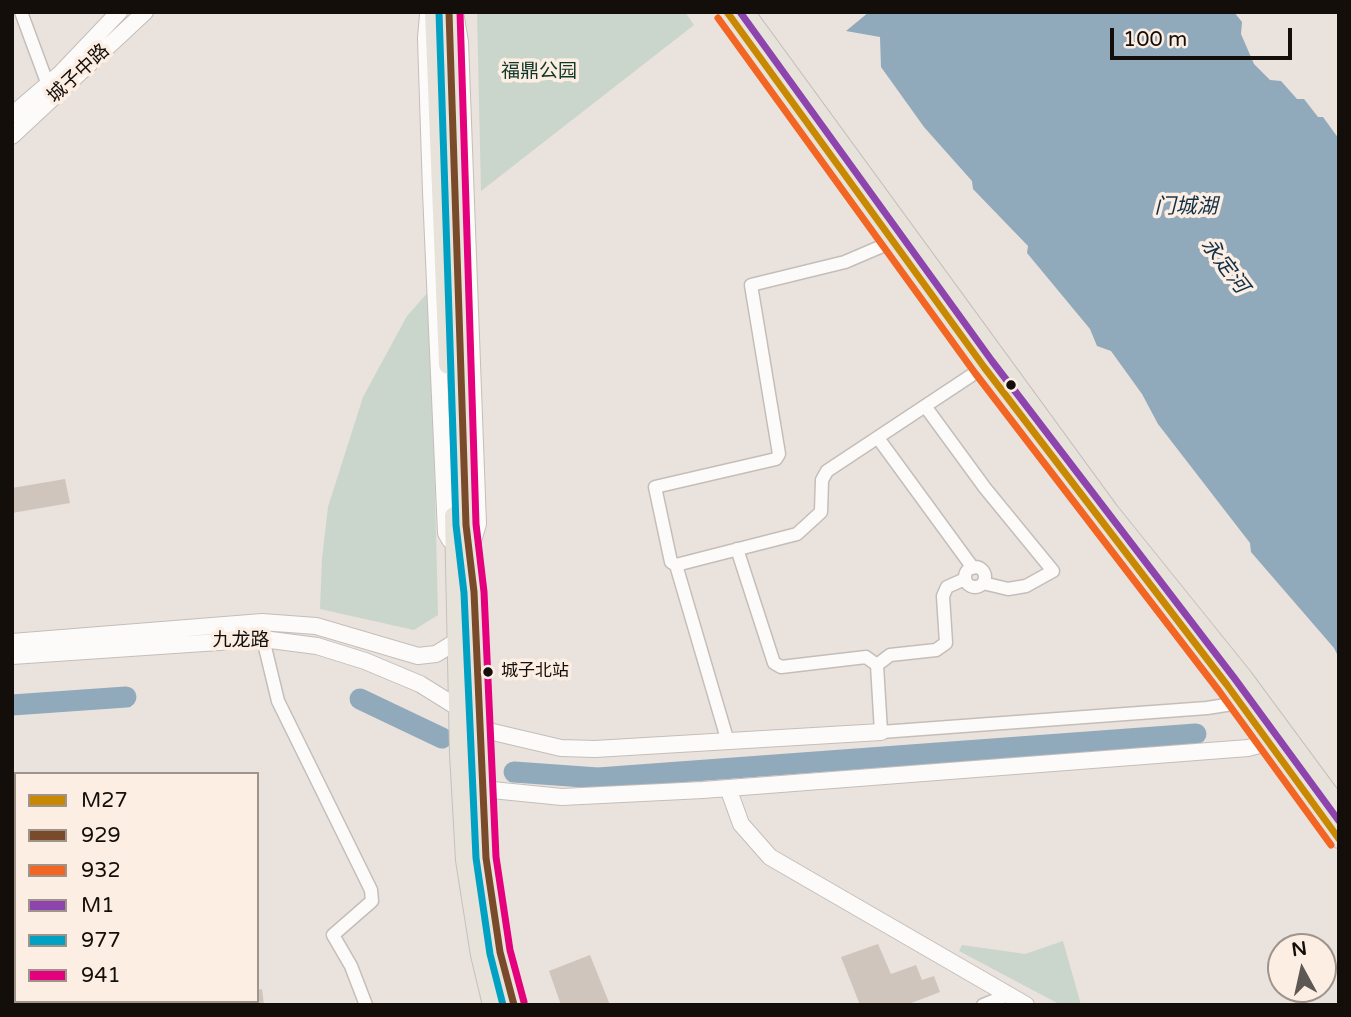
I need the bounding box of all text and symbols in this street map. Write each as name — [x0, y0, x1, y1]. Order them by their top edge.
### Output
scale bar — [1113, 14, 1295, 58]
text: 100 m — [1123, 27, 1187, 52]
street label: 城子中路 — [43, 40, 115, 108]
park label: 福鼎公园 — [501, 61, 577, 83]
water label: 门城湖 — [1155, 194, 1217, 220]
water label: 永定河 — [1195, 233, 1253, 299]
unlabelled marker — [1004, 378, 1018, 392]
street label: 九龙路 — [213, 630, 269, 652]
place label: 城子北站 — [501, 662, 569, 682]
marker: 城子北站 — [481, 665, 495, 679]
legend — [14, 772, 259, 1003]
text: M27 — [81, 788, 128, 813]
text: 929 — [81, 823, 121, 848]
text: 932 — [81, 858, 121, 883]
text: M1 — [81, 893, 114, 918]
text: 977 — [81, 928, 121, 953]
north arrow — [1267, 933, 1337, 1003]
text: N — [1290, 937, 1308, 961]
text: 941 — [81, 963, 121, 988]

